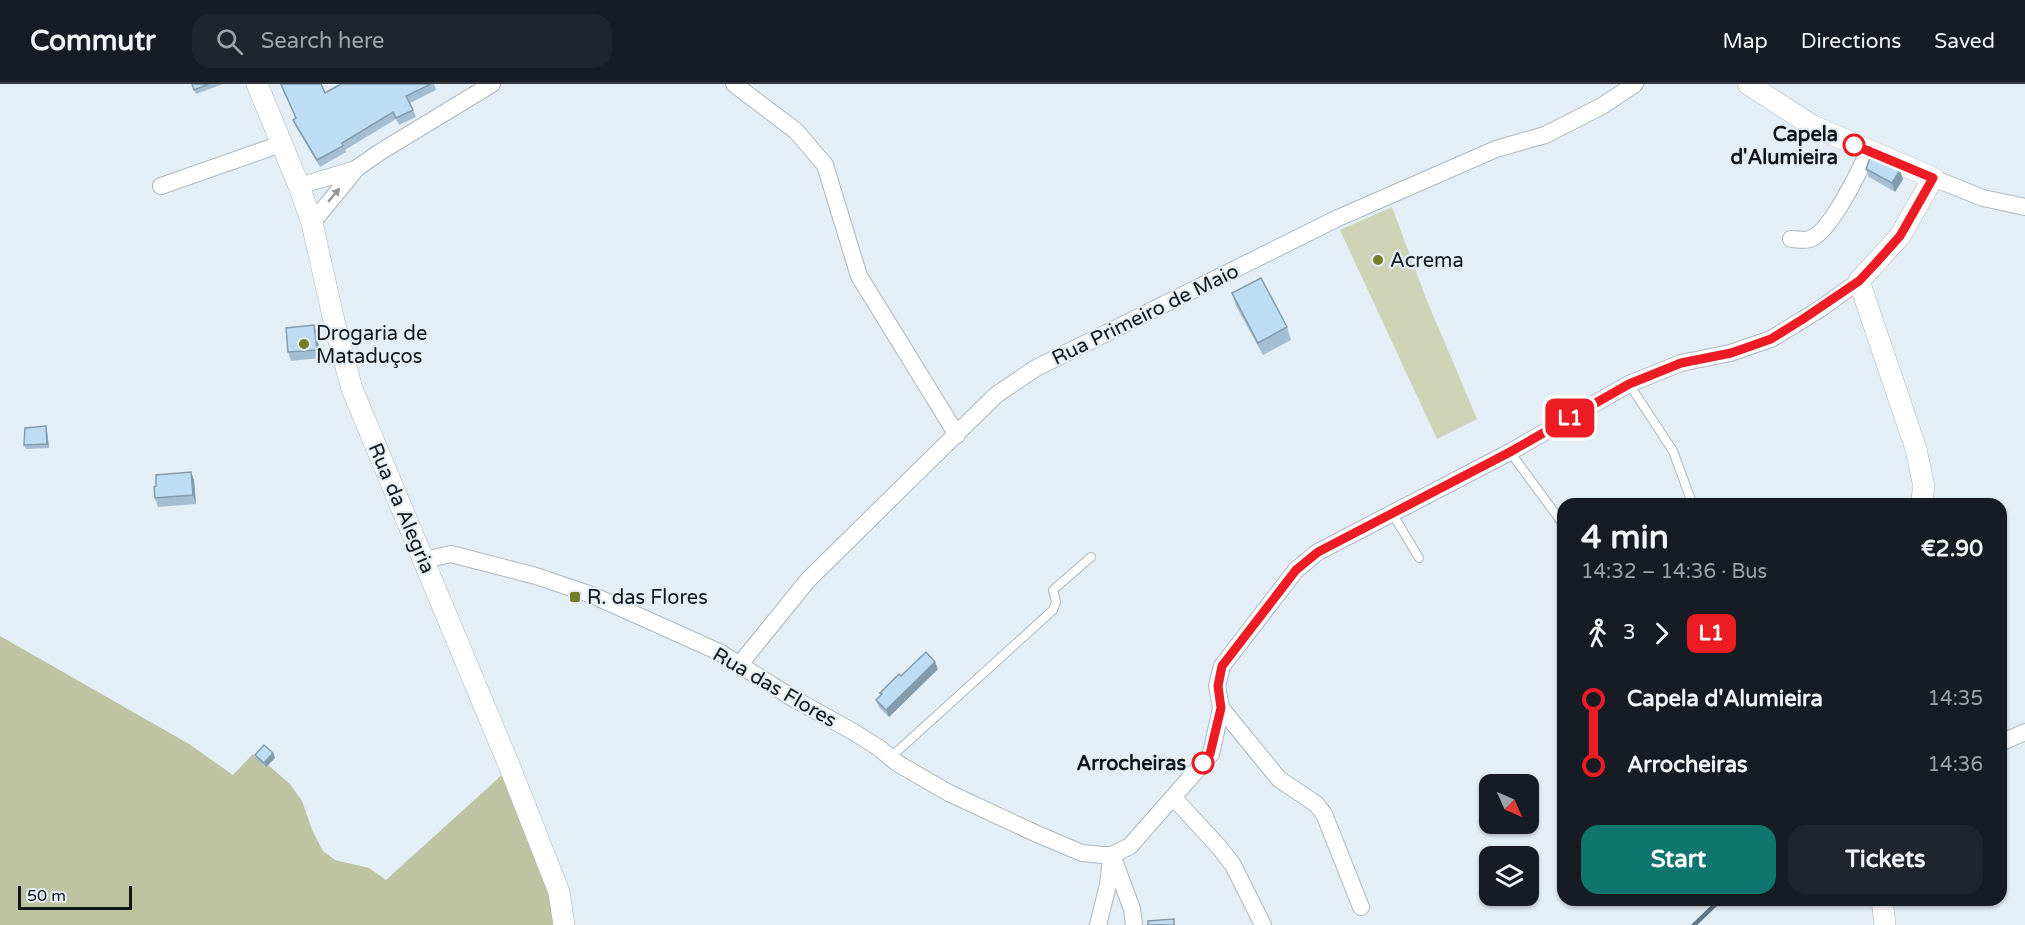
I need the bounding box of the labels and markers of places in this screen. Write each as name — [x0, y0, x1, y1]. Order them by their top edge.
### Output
place label: Capela d'Alumieira — [1730, 123, 1838, 170]
marker: Capela d'Alumieira — [1843, 134, 1865, 156]
place label: Acrema — [1390, 249, 1464, 273]
marker: Acrema — [1371, 253, 1385, 267]
place label: Drogaria de Mataduços — [316, 322, 427, 369]
marker: Drogaria de Mataduços — [297, 337, 311, 351]
place label: R. das Flores — [587, 586, 708, 610]
marker: R. das Flores — [568, 590, 582, 604]
place label: Arrocheiras — [1076, 752, 1186, 776]
marker: Arrocheiras — [1192, 752, 1214, 774]

